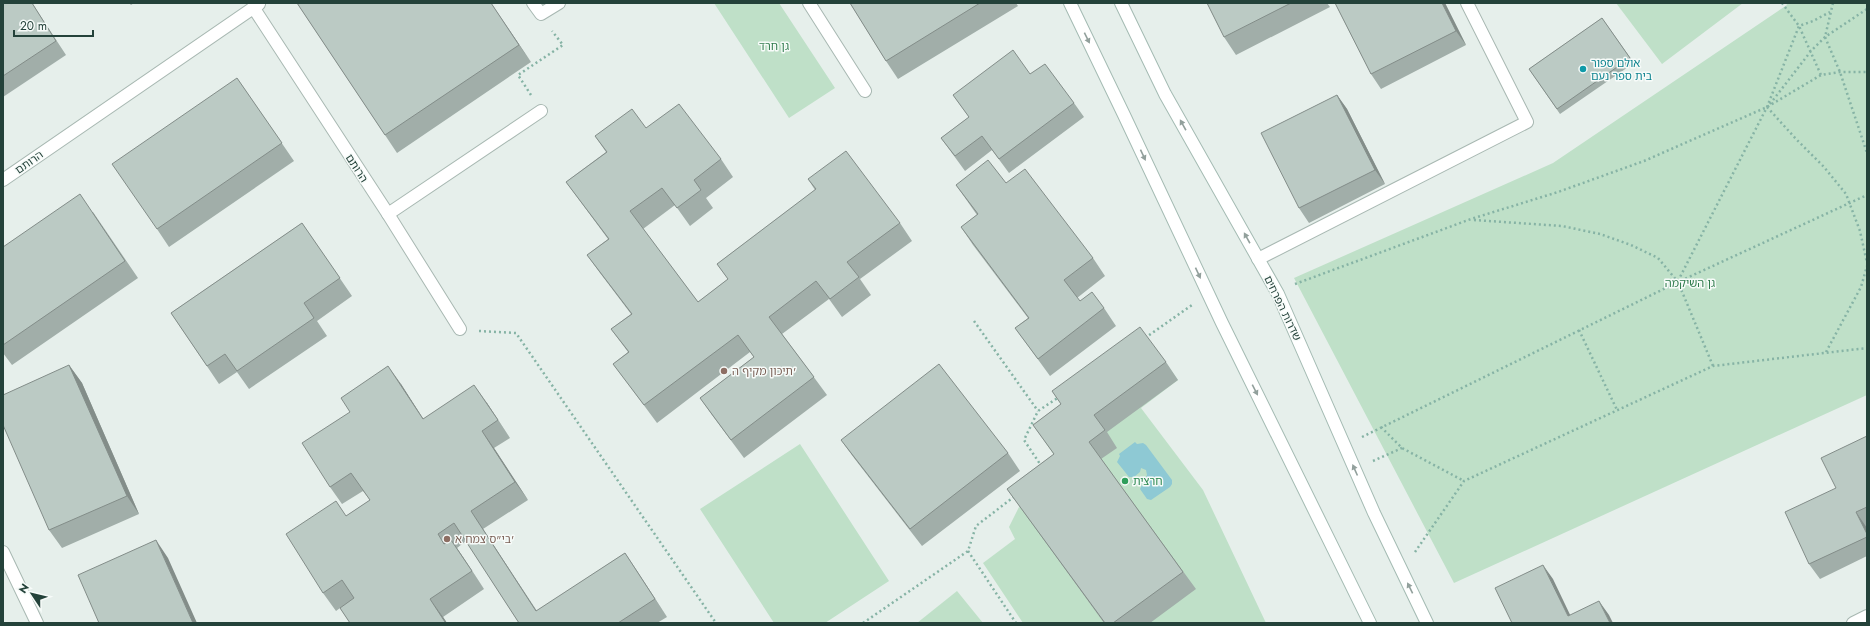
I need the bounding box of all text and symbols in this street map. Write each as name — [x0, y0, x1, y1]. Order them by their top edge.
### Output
scale bar — [14, 12, 93, 38]
text: 20 m — [20, 17, 47, 35]
one-way arrow — [1084, 32, 1090, 44]
park label: גן חרד — [759, 38, 789, 54]
place label: אולם ספור בית ספר נעם — [1591, 55, 1652, 84]
marker: אולם ספור בית ספר נעם — [1578, 64, 1588, 74]
one-way arrow — [1180, 119, 1187, 131]
street label: הרותם — [12, 146, 46, 177]
one-way arrow — [1140, 150, 1146, 161]
street label: הרותם — [342, 151, 372, 185]
one-way arrow — [1243, 233, 1250, 244]
one-way arrow — [1195, 267, 1201, 279]
street label: שדרות הפרחים — [1260, 273, 1306, 343]
park label: גן השיקמה — [1665, 275, 1715, 291]
place label: תיכון מקיף ה' — [732, 363, 796, 379]
marker: תיכון מקיף ה' — [719, 366, 729, 376]
one-way arrow — [1252, 384, 1258, 396]
one-way arrow — [1352, 464, 1358, 476]
place label: חרצית — [1133, 473, 1163, 489]
marker: חרצית — [1120, 476, 1130, 486]
place label: בי"ס צמח א' — [455, 531, 514, 547]
marker: בי"ס צמח א' — [442, 534, 452, 544]
north arrow — [12, 574, 52, 614]
text: N — [15, 580, 33, 596]
one-way arrow — [1407, 582, 1413, 594]

